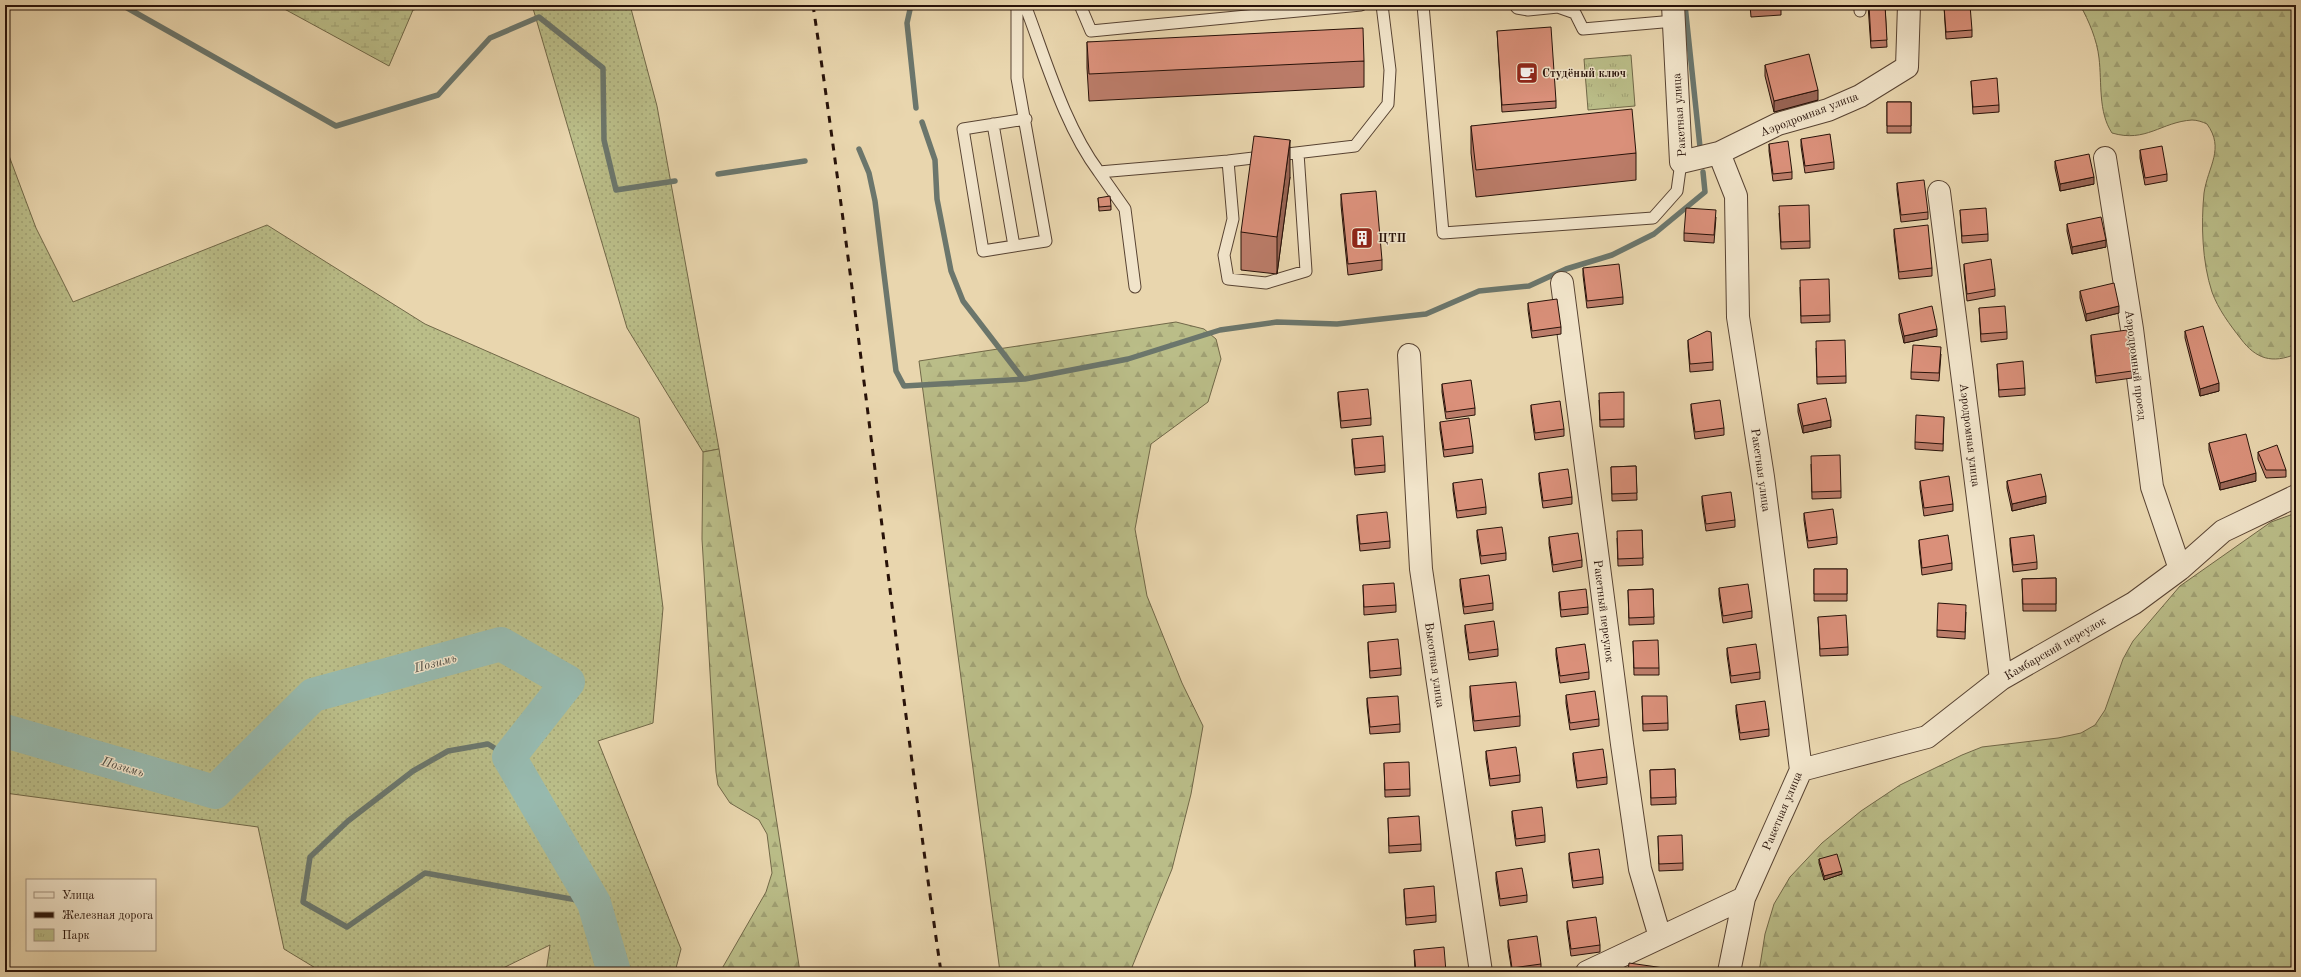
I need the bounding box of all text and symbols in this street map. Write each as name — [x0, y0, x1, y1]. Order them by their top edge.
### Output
cafe icon: Студёный ключ — [1514, 60, 1540, 86]
place label: Студёный ключ — [1542, 68, 1626, 80]
street label: Ракетная улица — [1671, 73, 1689, 157]
street label: Аэродромная улица — [1759, 91, 1860, 139]
building icon: ЦТП — [1349, 225, 1375, 251]
place label: ЦТП — [1378, 233, 1407, 245]
street label: Аэродромный проезд — [2122, 309, 2148, 421]
street label: Аэродромная улица — [1957, 383, 1981, 488]
street label: Ракетная улица — [1748, 428, 1772, 513]
street label: Ракетный переулок — [1591, 559, 1615, 663]
street label: Камбарский переулок — [2003, 615, 2108, 683]
street label: Высотная улица — [1422, 622, 1446, 709]
water label: Позимь — [412, 652, 458, 676]
water label: Позимь — [99, 755, 145, 780]
street label: Ракетная улица — [1761, 770, 1805, 852]
legend — [26, 879, 156, 951]
text: Улица — [62, 890, 95, 902]
text: Железная дорога — [62, 910, 153, 922]
text: Парк — [62, 930, 90, 942]

